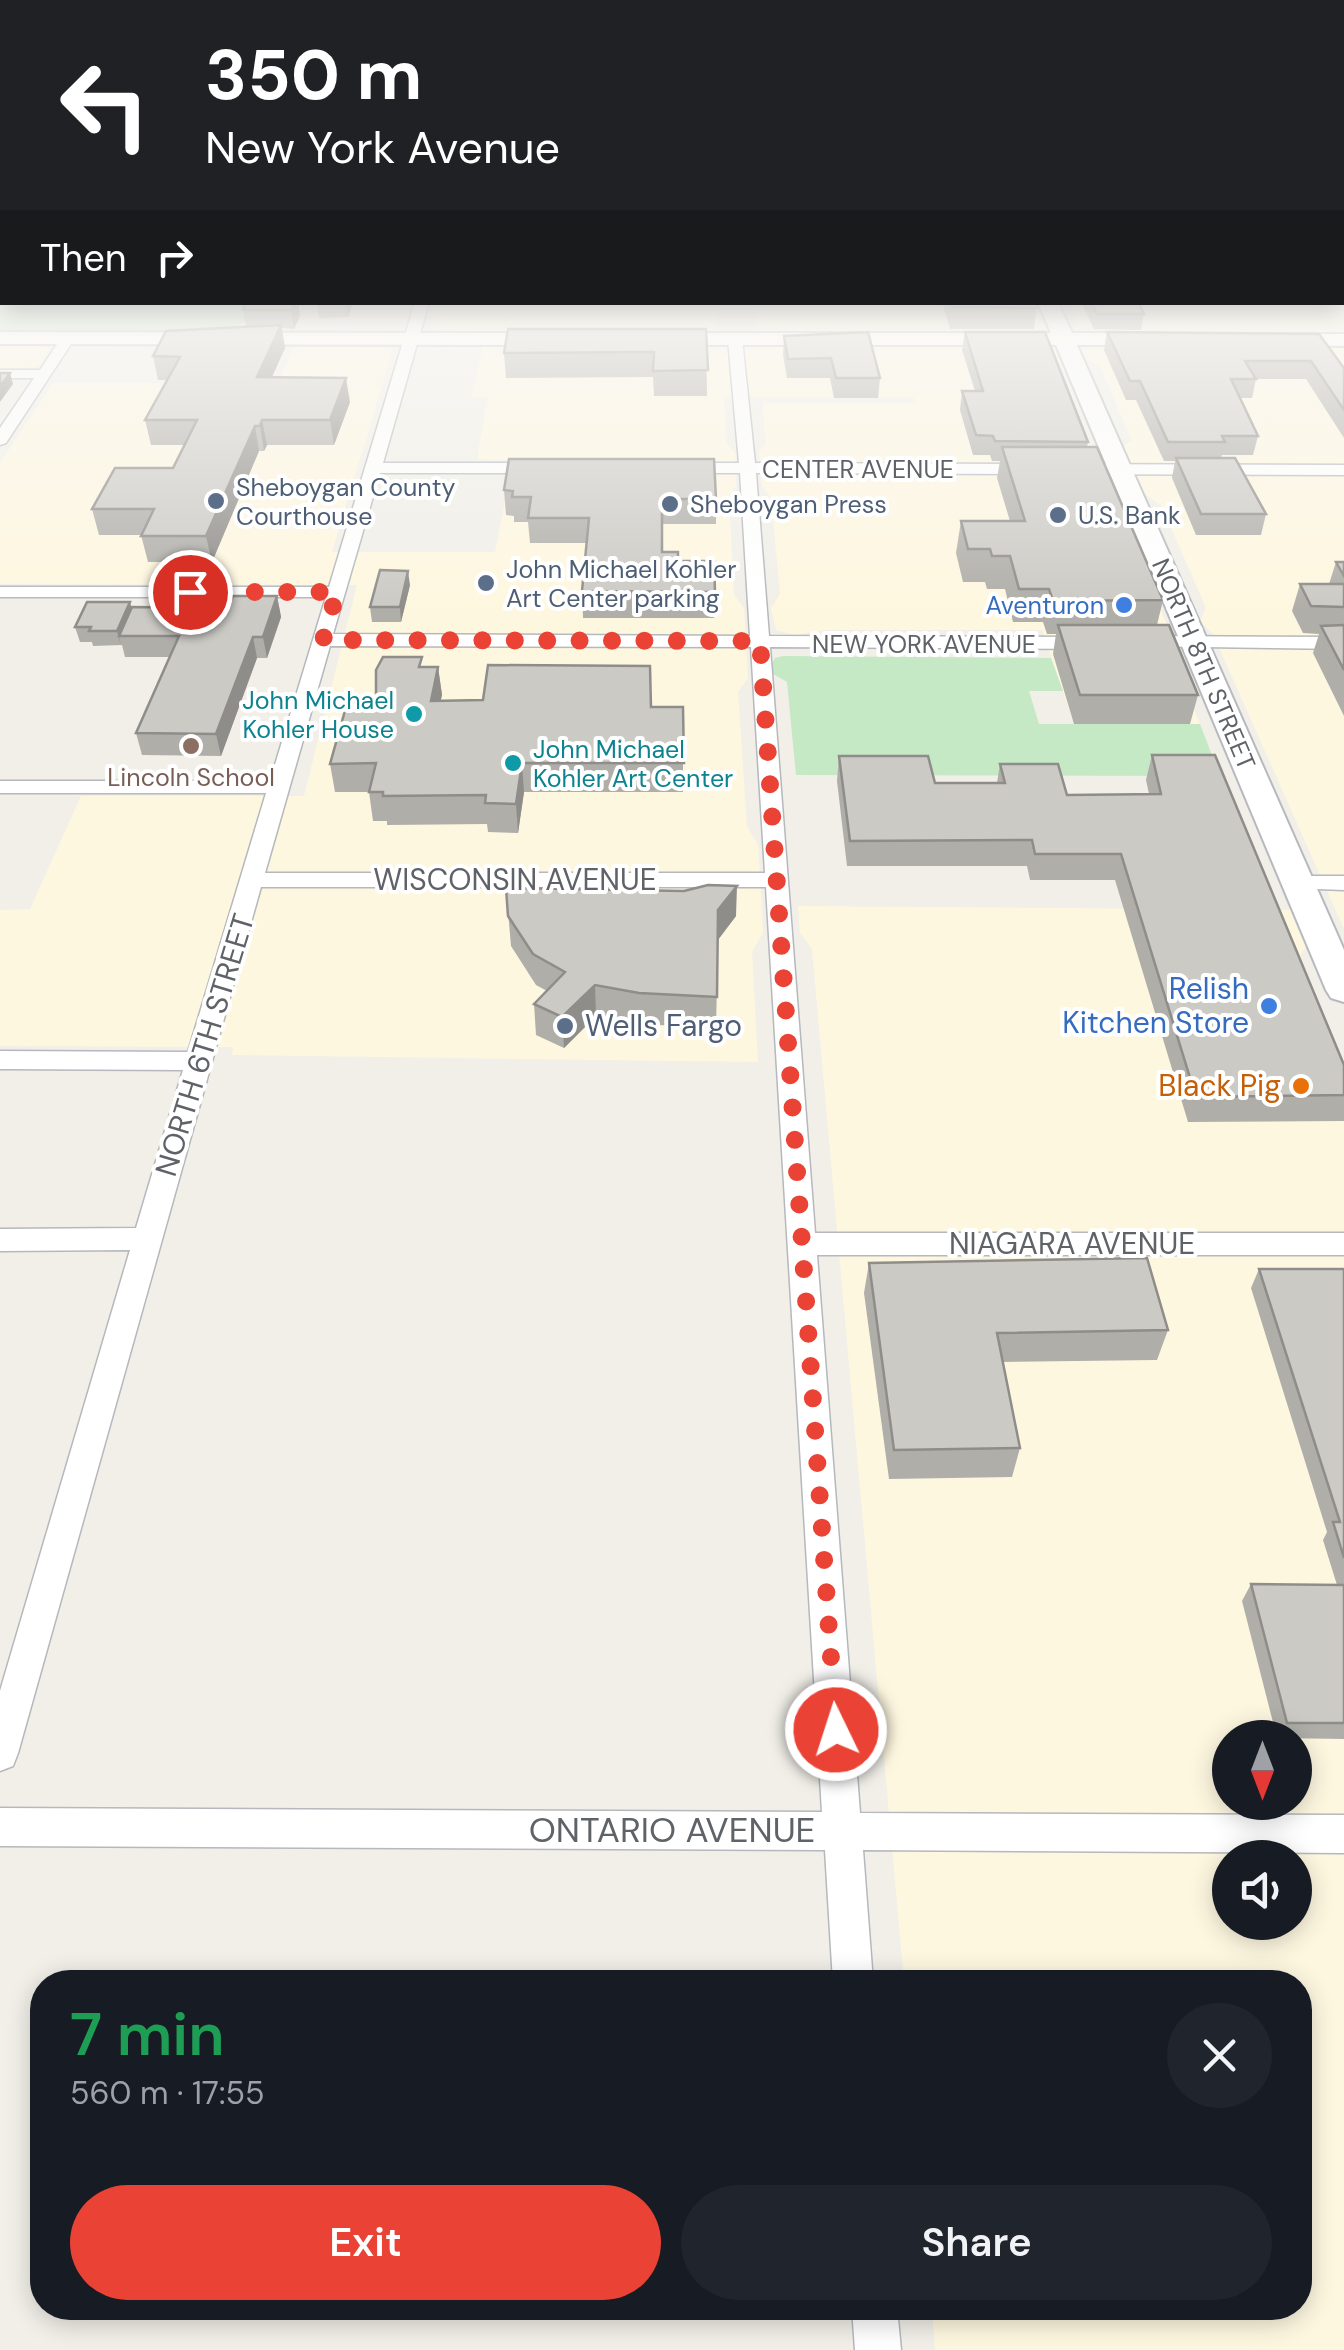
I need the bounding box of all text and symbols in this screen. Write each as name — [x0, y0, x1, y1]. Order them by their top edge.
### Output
text: 350 m — [205, 30, 422, 121]
icon: left — [40, 40, 170, 170]
text: New York Avenue — [205, 118, 560, 177]
icon: right — [147, 230, 202, 285]
text: Then — [40, 233, 127, 283]
street label: CENTER AVENUE — [762, 453, 954, 486]
place label: Sheboygan County Courthouse — [236, 471, 455, 533]
place label: Sheboygan Press — [690, 488, 887, 521]
marker: Sheboygan County Courthouse — [205, 490, 227, 512]
marker: Sheboygan Press — [659, 493, 681, 515]
place label: U.S. Bank — [1078, 499, 1181, 532]
marker: U.S. Bank — [1047, 504, 1069, 526]
pin — [148, 550, 233, 635]
place label: John Michael Kohler Art Center parking — [506, 553, 736, 615]
street label: NORTH 8TH STREET — [1144, 554, 1263, 775]
icon: arrive — [163, 565, 218, 620]
marker: John Michael Kohler Art Center parking — [475, 572, 497, 594]
place label: Aventuron — [985, 589, 1104, 622]
marker: Aventuron — [1113, 594, 1135, 616]
street label: NEW YORK AVENUE — [812, 628, 1036, 661]
place label: John Michael Kohler House — [242, 684, 394, 746]
marker: John Michael Kohler House — [403, 703, 425, 725]
place label: John Michael Kohler Art Center — [533, 733, 733, 795]
marker: Lincoln School — [180, 735, 202, 757]
marker: John Michael Kohler Art Center — [502, 752, 524, 774]
place label: Lincoln School — [107, 761, 275, 794]
street label: WISCONSIN AVENUE — [373, 860, 657, 899]
street label: NORTH 6TH STREET — [146, 909, 263, 1181]
place label: Relish Kitchen Store — [1062, 969, 1249, 1042]
marker: Relish Kitchen Store — [1258, 995, 1280, 1017]
place label: Wells Fargo — [585, 1006, 742, 1045]
marker: Wells Fargo — [554, 1015, 576, 1037]
place label: Black Pig — [1158, 1066, 1281, 1105]
marker: Black Pig — [1290, 1075, 1312, 1097]
street label: NIAGARA AVENUE — [949, 1224, 1195, 1263]
position arrow — [784, 1678, 888, 1782]
north arrow — [1212, 1720, 1312, 1820]
map controls — [1212, 1720, 1312, 1940]
street label: ONTARIO AVENUE — [529, 1807, 815, 1853]
button: sound — [1212, 1840, 1312, 1940]
text: 7 min — [70, 1995, 224, 2074]
button: close — [1167, 2003, 1272, 2108]
text: 560 m · 17:55 — [70, 2072, 264, 2114]
button: Exit — [70, 2185, 661, 2300]
button: Share — [681, 2185, 1272, 2300]

